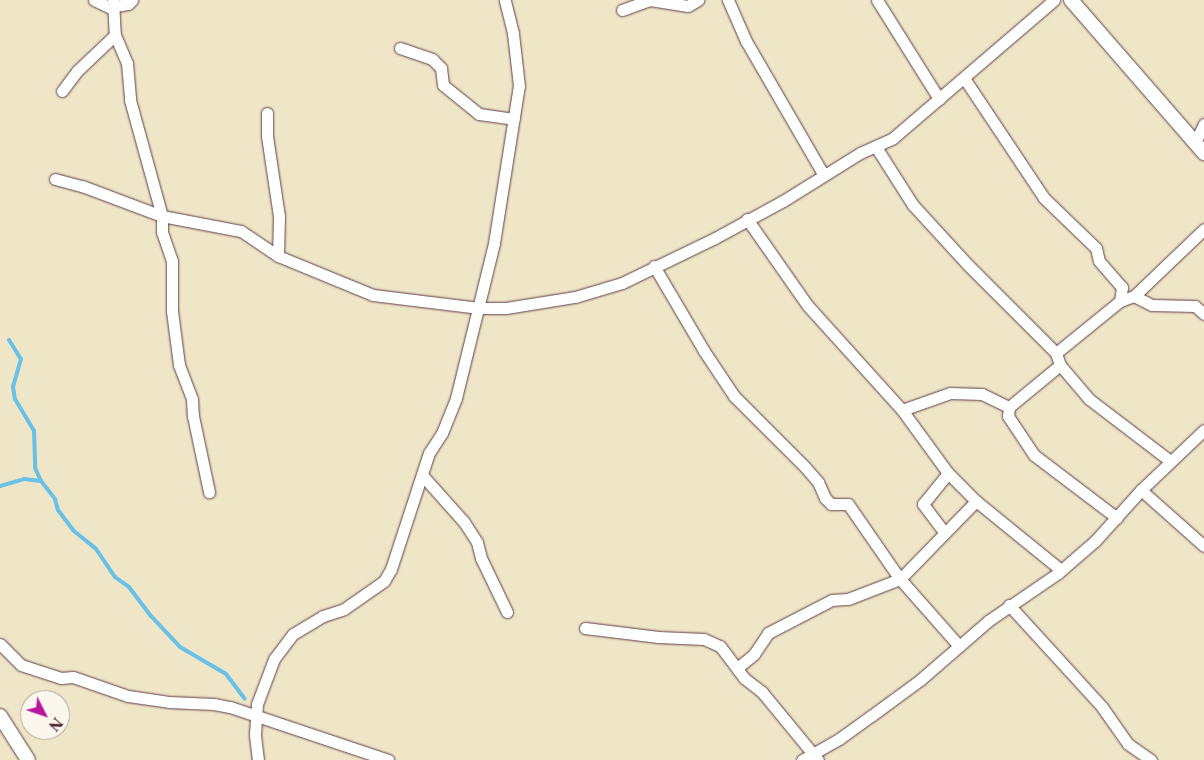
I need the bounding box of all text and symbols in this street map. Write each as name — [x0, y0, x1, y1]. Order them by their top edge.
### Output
north arrow — [20, 690, 70, 740]
text: N — [45, 714, 66, 735]

